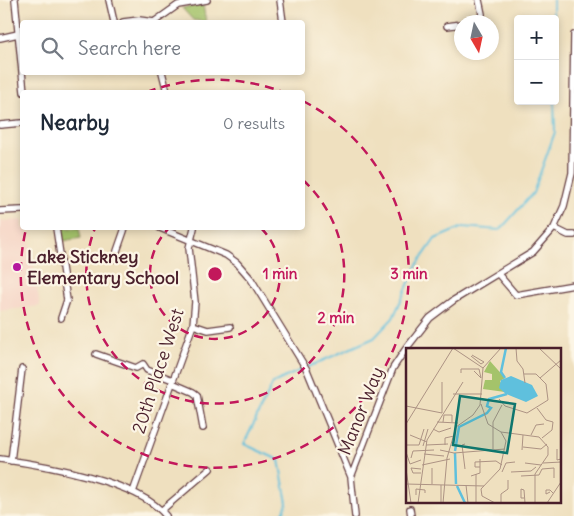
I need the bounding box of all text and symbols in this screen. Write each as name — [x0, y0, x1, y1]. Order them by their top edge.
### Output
north arrow — [454, 15, 499, 60]
map controls — [514, 15, 559, 105]
button: + — [514, 15, 559, 60]
search box — [20, 20, 305, 75]
icon: search — [38, 34, 66, 62]
text: Search here — [78, 36, 181, 60]
button: − — [514, 60, 559, 105]
text: Nearby — [40, 109, 110, 136]
text: 0 results — [223, 113, 285, 133]
place label: Lake Stickney Elementary School — [27, 245, 179, 289]
marker: Lake Stickney Elementary School — [11, 261, 23, 273]
text: 1 min — [263, 264, 298, 283]
text: 3 min — [390, 264, 428, 283]
centre of rings — [206, 265, 224, 283]
street label: 20th Place West — [127, 305, 189, 436]
text: 2 min — [318, 308, 355, 327]
inset map — [406, 348, 562, 504]
street label: Manor Way — [332, 363, 389, 458]

